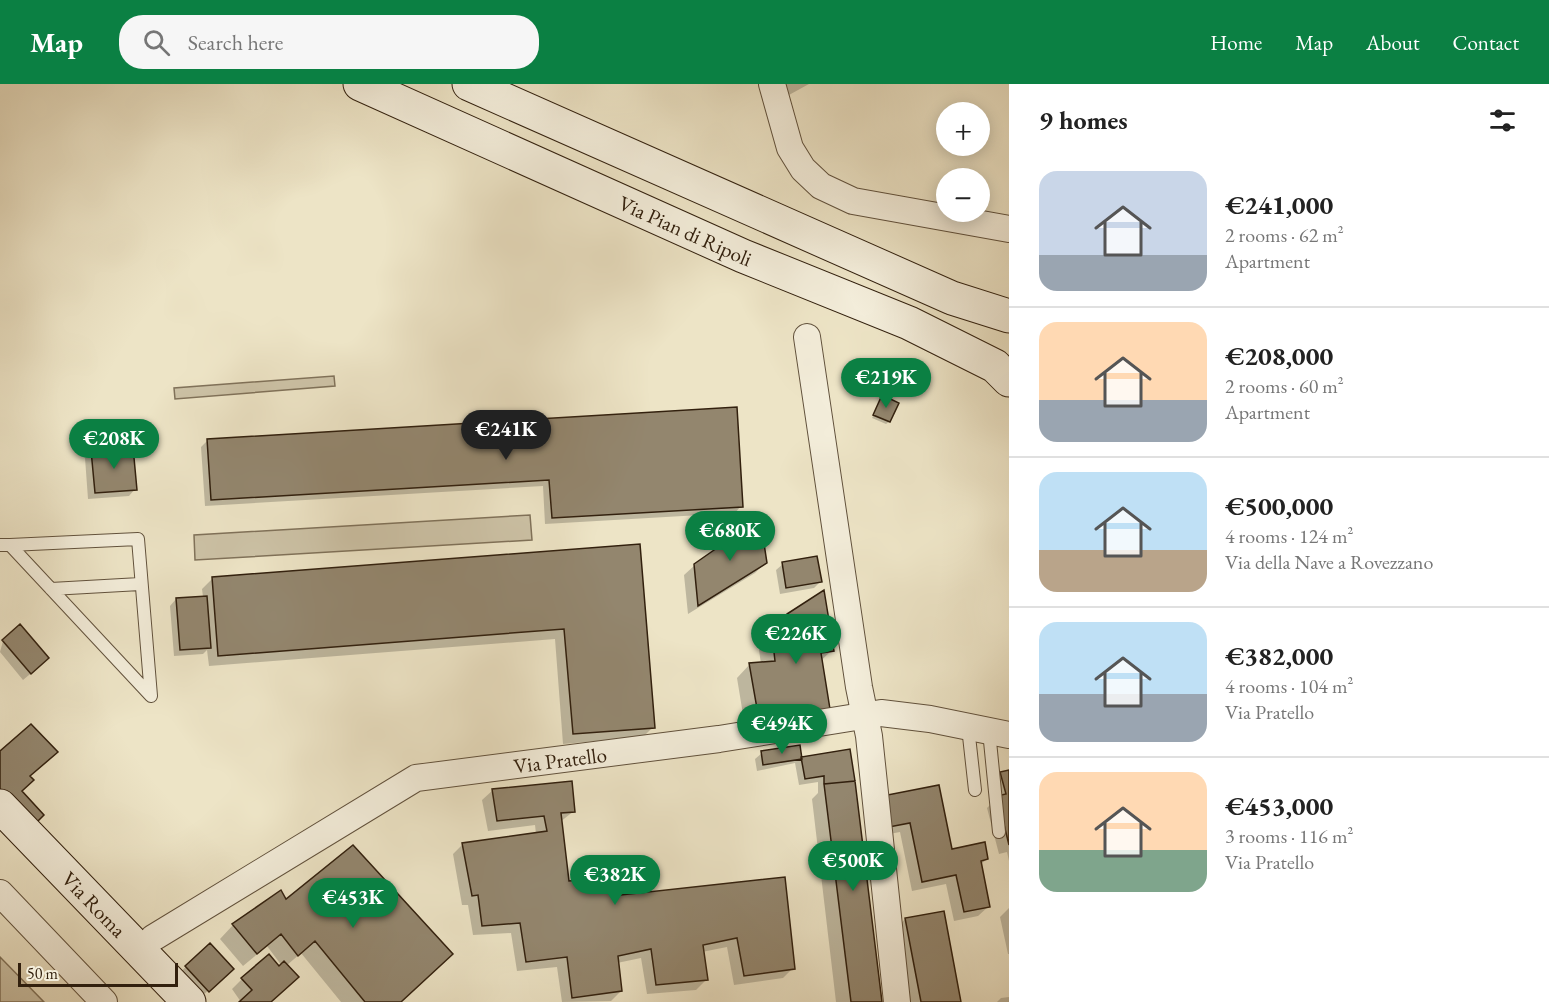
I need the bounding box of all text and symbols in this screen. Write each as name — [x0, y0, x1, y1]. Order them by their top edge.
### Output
search box — [119, 15, 539, 69]
text: Map — [30, 24, 83, 60]
icon: search — [140, 26, 173, 59]
text: Search here — [188, 28, 283, 57]
text: Home — [1210, 29, 1262, 56]
text: Map — [1295, 29, 1333, 56]
text: About — [1366, 29, 1419, 56]
text: Contact — [1452, 29, 1519, 56]
map controls — [936, 102, 990, 222]
button: + — [936, 102, 990, 156]
text: 9 homes — [1039, 103, 1128, 137]
icon: filters — [1486, 104, 1519, 137]
button: − — [936, 168, 990, 222]
text: €241,000 — [1225, 188, 1333, 222]
street label: Via Pian di Ripoli — [615, 189, 756, 272]
icon: home — [1087, 195, 1159, 267]
text: 2 rooms · 62 m² — [1225, 222, 1344, 248]
text: Apartment — [1225, 248, 1310, 274]
text: €208,000 — [1225, 339, 1333, 373]
icon: home — [1087, 346, 1159, 418]
pin: €219K — [844, 358, 928, 409]
text: €219K — [855, 364, 917, 390]
text: 2 rooms · 60 m² — [1225, 373, 1344, 399]
text: Apartment — [1225, 399, 1310, 425]
pin: €241K — [464, 410, 548, 461]
text: €241K — [475, 416, 537, 442]
pin: €208K — [72, 419, 156, 470]
text: €208K — [83, 425, 145, 451]
text: €500,000 — [1225, 489, 1333, 523]
icon: home — [1087, 496, 1159, 568]
pin: €680K — [688, 511, 772, 562]
text: €680K — [699, 517, 761, 543]
text: 4 rooms · 124 m² — [1225, 523, 1353, 549]
text: Via della Nave a Rovezzano — [1225, 549, 1433, 575]
pin: €226K — [754, 614, 838, 665]
text: €226K — [765, 620, 827, 646]
text: €382,000 — [1225, 639, 1333, 673]
icon: home — [1087, 646, 1159, 718]
text: 4 rooms · 104 m² — [1225, 673, 1353, 699]
text: Via Pratello — [1225, 699, 1314, 725]
pin: €494K — [740, 704, 824, 755]
text: €494K — [751, 710, 813, 736]
street label: Via Pratello — [512, 740, 608, 779]
text: €453,000 — [1225, 789, 1333, 823]
icon: home — [1087, 796, 1159, 868]
text: 3 rooms · 116 m² — [1225, 823, 1353, 849]
pin: €500K — [811, 841, 895, 892]
text: €500K — [822, 847, 884, 873]
text: Via Pratello — [1225, 849, 1314, 875]
pin: €382K — [573, 855, 657, 906]
text: €382K — [584, 861, 646, 887]
street label: Via Roma — [56, 865, 133, 943]
pin: €453K — [311, 878, 395, 929]
text: €453K — [322, 884, 384, 910]
scale bar — [18, 960, 178, 988]
text: 50 m — [27, 963, 58, 984]

